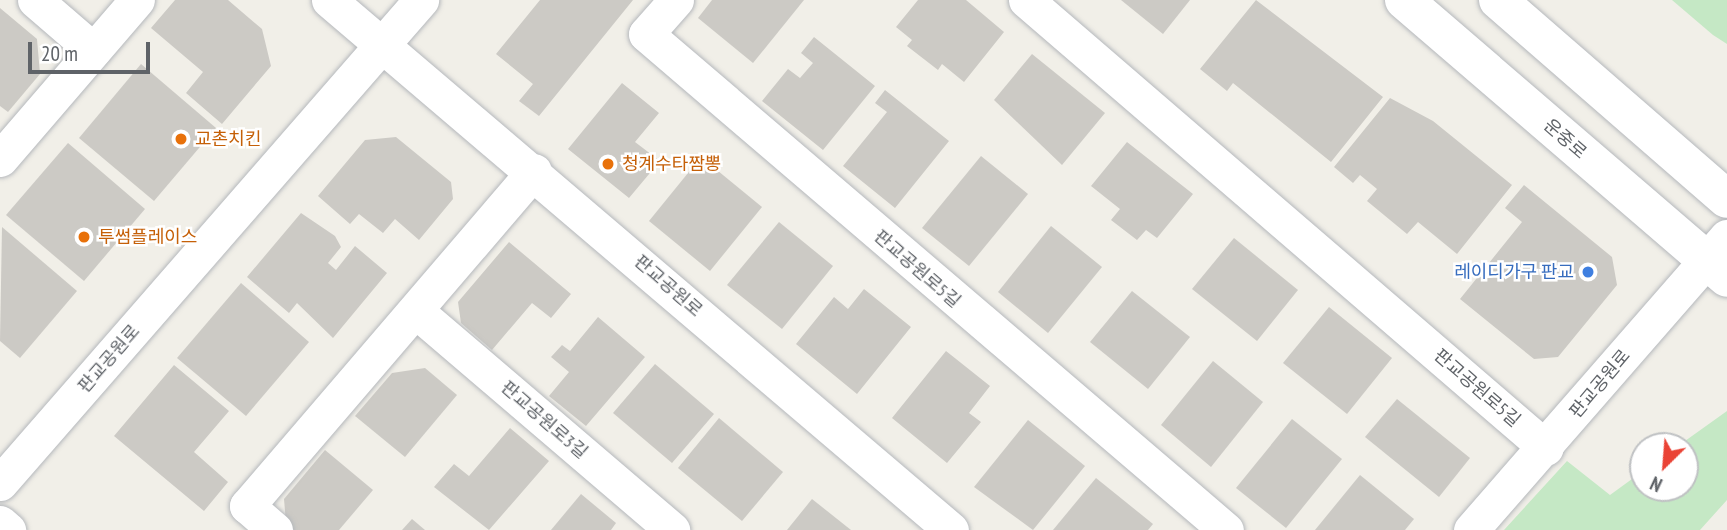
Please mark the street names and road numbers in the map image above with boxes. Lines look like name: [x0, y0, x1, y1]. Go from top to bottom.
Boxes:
street label: 운중로: [1539, 115, 1591, 163]
street label: 판교공원로5길: [869, 226, 965, 312]
street label: 판교공원로: [630, 251, 706, 321]
street label: 판교공원로: [74, 321, 144, 397]
street label: 판교공원로5길: [1429, 345, 1525, 431]
street label: 판교공원로: [1565, 345, 1635, 423]
street label: 판교공원로3길: [496, 377, 592, 463]

